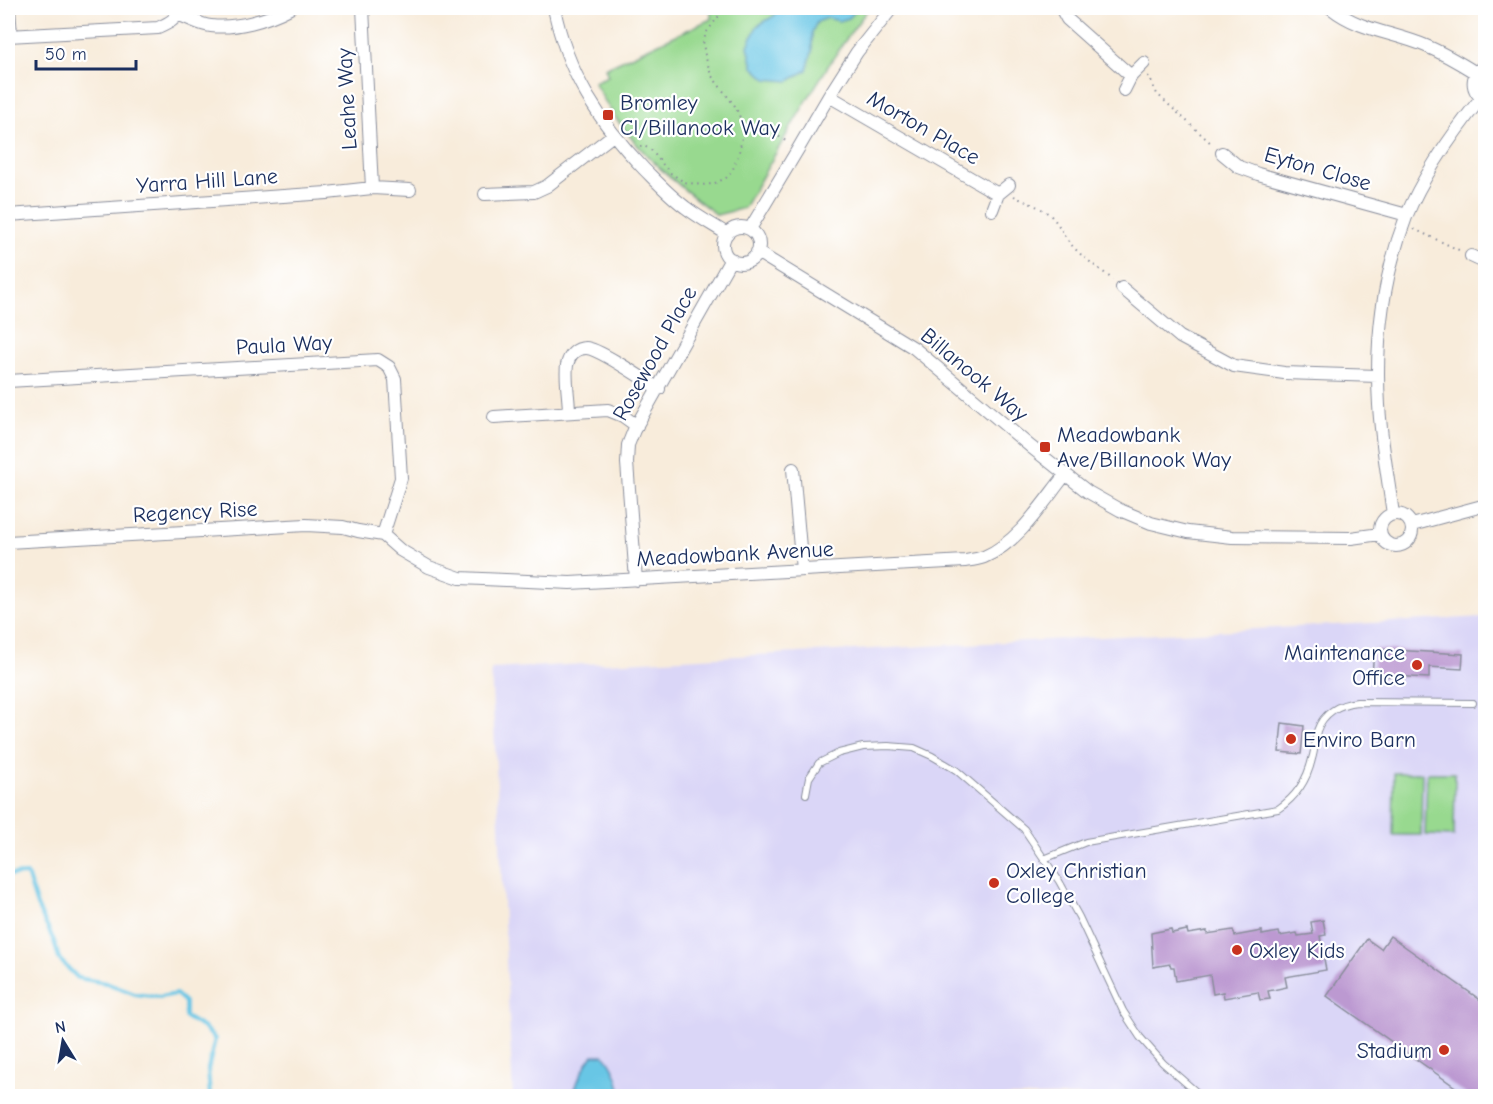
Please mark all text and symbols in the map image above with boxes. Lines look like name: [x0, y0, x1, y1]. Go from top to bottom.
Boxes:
scale bar: [36, 33, 136, 71]
text: 50 m: [45, 44, 87, 65]
street label: Leahe Way: [331, 47, 363, 151]
street label: Morton Place: [863, 85, 984, 171]
place label: Bromley Cl/Billanook Way: [620, 90, 780, 141]
marker: Bromley Cl/Billanook Way: [601, 108, 615, 122]
street label: Eyton Close: [1261, 141, 1374, 197]
street label: Yarra Hill Lane: [135, 163, 279, 199]
street label: Rosewood Place: [607, 282, 703, 425]
street label: Billanook Way: [916, 322, 1033, 427]
street label: Paula Way: [235, 329, 333, 361]
place label: Meadowbank Ave/Billanook Way: [1057, 422, 1231, 473]
marker: Meadowbank Ave/Billanook Way: [1038, 440, 1052, 454]
street label: Regency Rise: [132, 496, 258, 528]
street label: Meadowbank Avenue: [636, 536, 834, 572]
place label: Maintenance Office: [1284, 640, 1405, 691]
marker: Maintenance Office: [1410, 658, 1424, 672]
place label: Enviro Barn: [1303, 727, 1416, 753]
marker: Enviro Barn: [1284, 732, 1298, 746]
place label: Oxley Christian College: [1006, 858, 1147, 909]
marker: Oxley Christian College: [987, 876, 1001, 890]
place label: Oxley Kids: [1249, 938, 1345, 964]
marker: Oxley Kids: [1230, 943, 1244, 957]
north arrow: [33, 1011, 93, 1071]
text: N: [53, 1017, 67, 1037]
place label: Stadium: [1357, 1038, 1432, 1064]
marker: Stadium: [1437, 1043, 1451, 1057]

